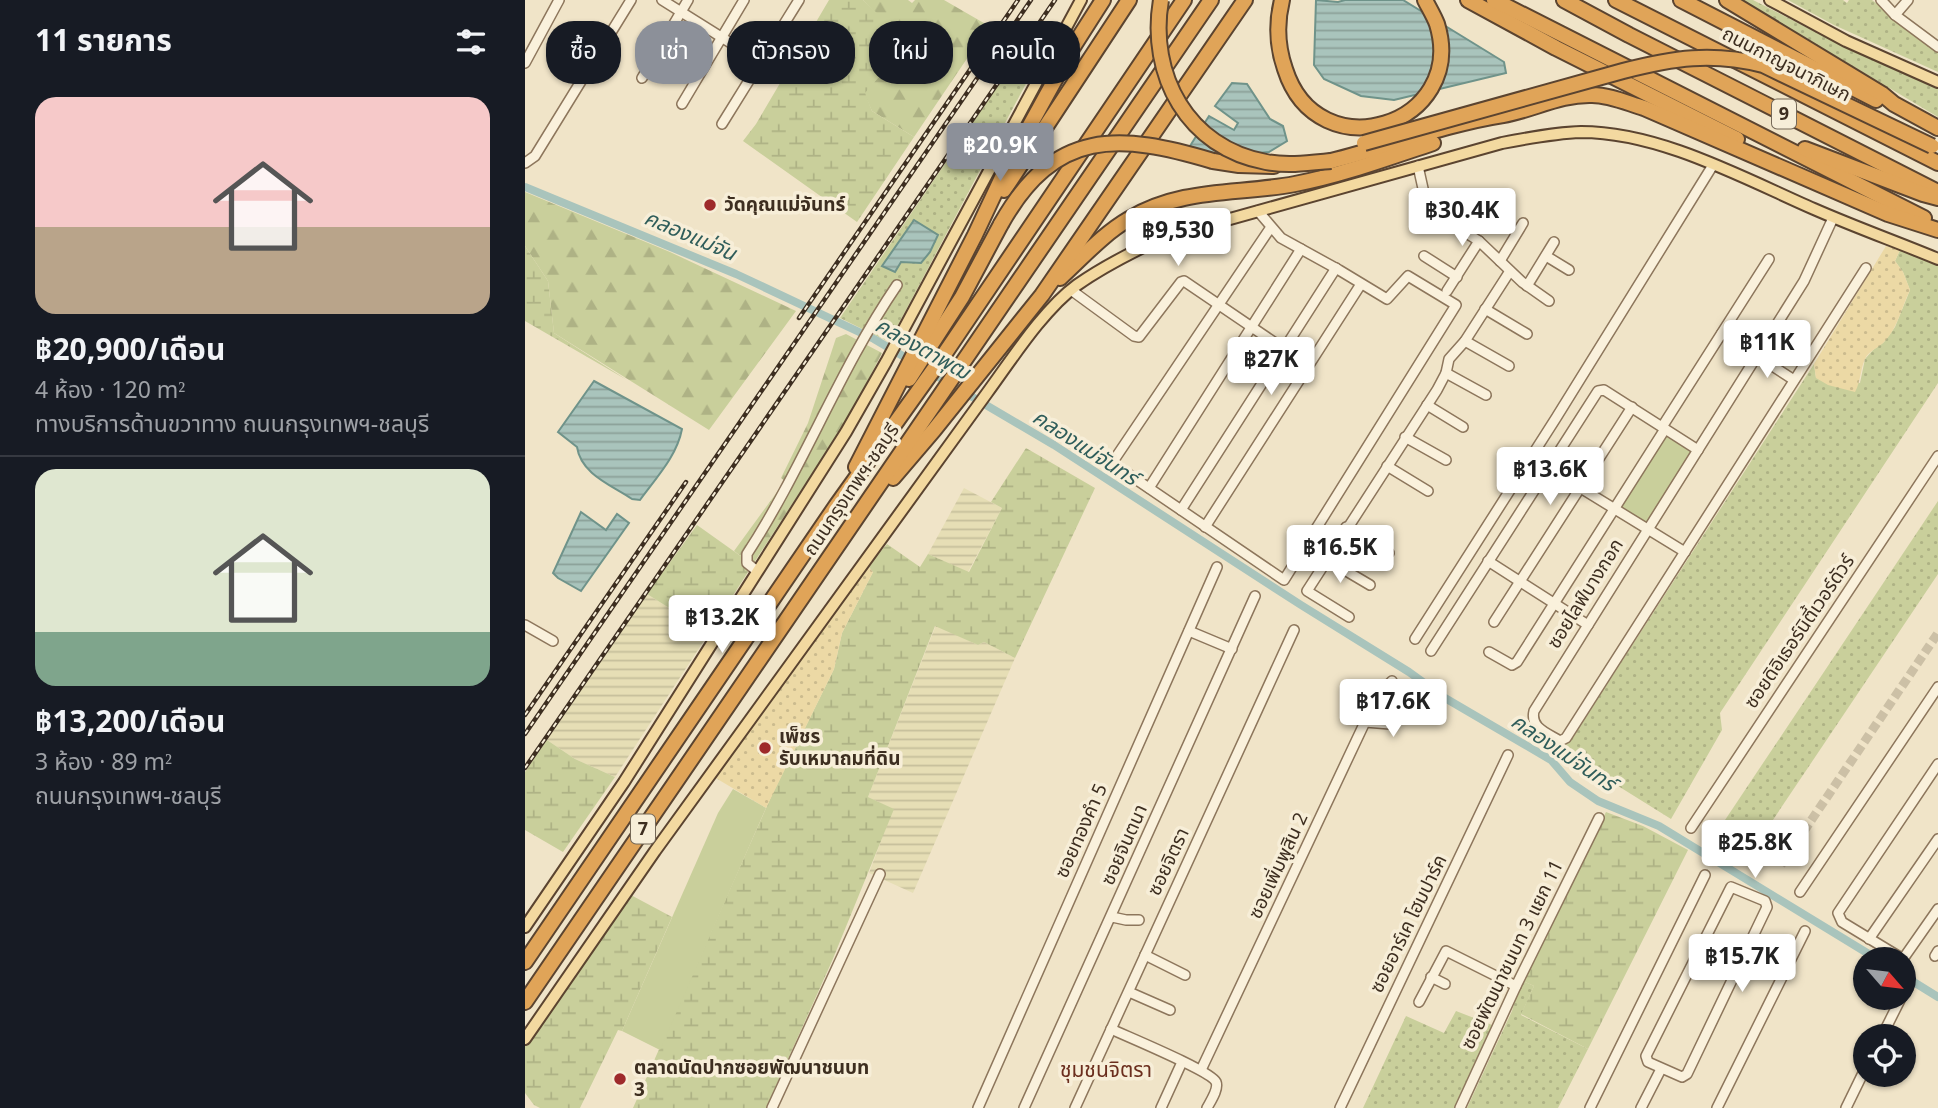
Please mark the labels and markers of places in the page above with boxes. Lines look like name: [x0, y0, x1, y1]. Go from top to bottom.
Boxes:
pin: ฿20.9K: [943, 124, 1057, 183]
pin: ฿30.4K: [1405, 188, 1519, 248]
place label: วัดคุณแม่จันทร์: [724, 191, 846, 220]
marker: วัดคุณแม่จันทร์: [702, 197, 718, 213]
pin: ฿9,530: [1121, 208, 1235, 268]
pin: ฿11K: [1726, 320, 1808, 380]
pin: ฿27K: [1230, 338, 1312, 397]
pin: ฿13.6K: [1493, 448, 1607, 507]
pin: ฿16.5K: [1283, 526, 1397, 585]
pin: ฿13.2K: [665, 596, 779, 655]
pin: ฿17.6K: [1336, 680, 1450, 739]
place label: เพ็ชร รับเหมาถมที่ดิน: [779, 723, 900, 774]
marker: เพ็ชร รับเหมาถมที่ดิน: [757, 740, 773, 756]
pin: ฿25.8K: [1698, 820, 1812, 880]
pin: ฿15.7K: [1685, 934, 1799, 994]
place label: ตลาดนัดปากซอยพัฒนาชนบท 3: [634, 1054, 869, 1105]
marker: ตลาดนัดปากซอยพัฒนาชนบท 3: [612, 1071, 628, 1087]

